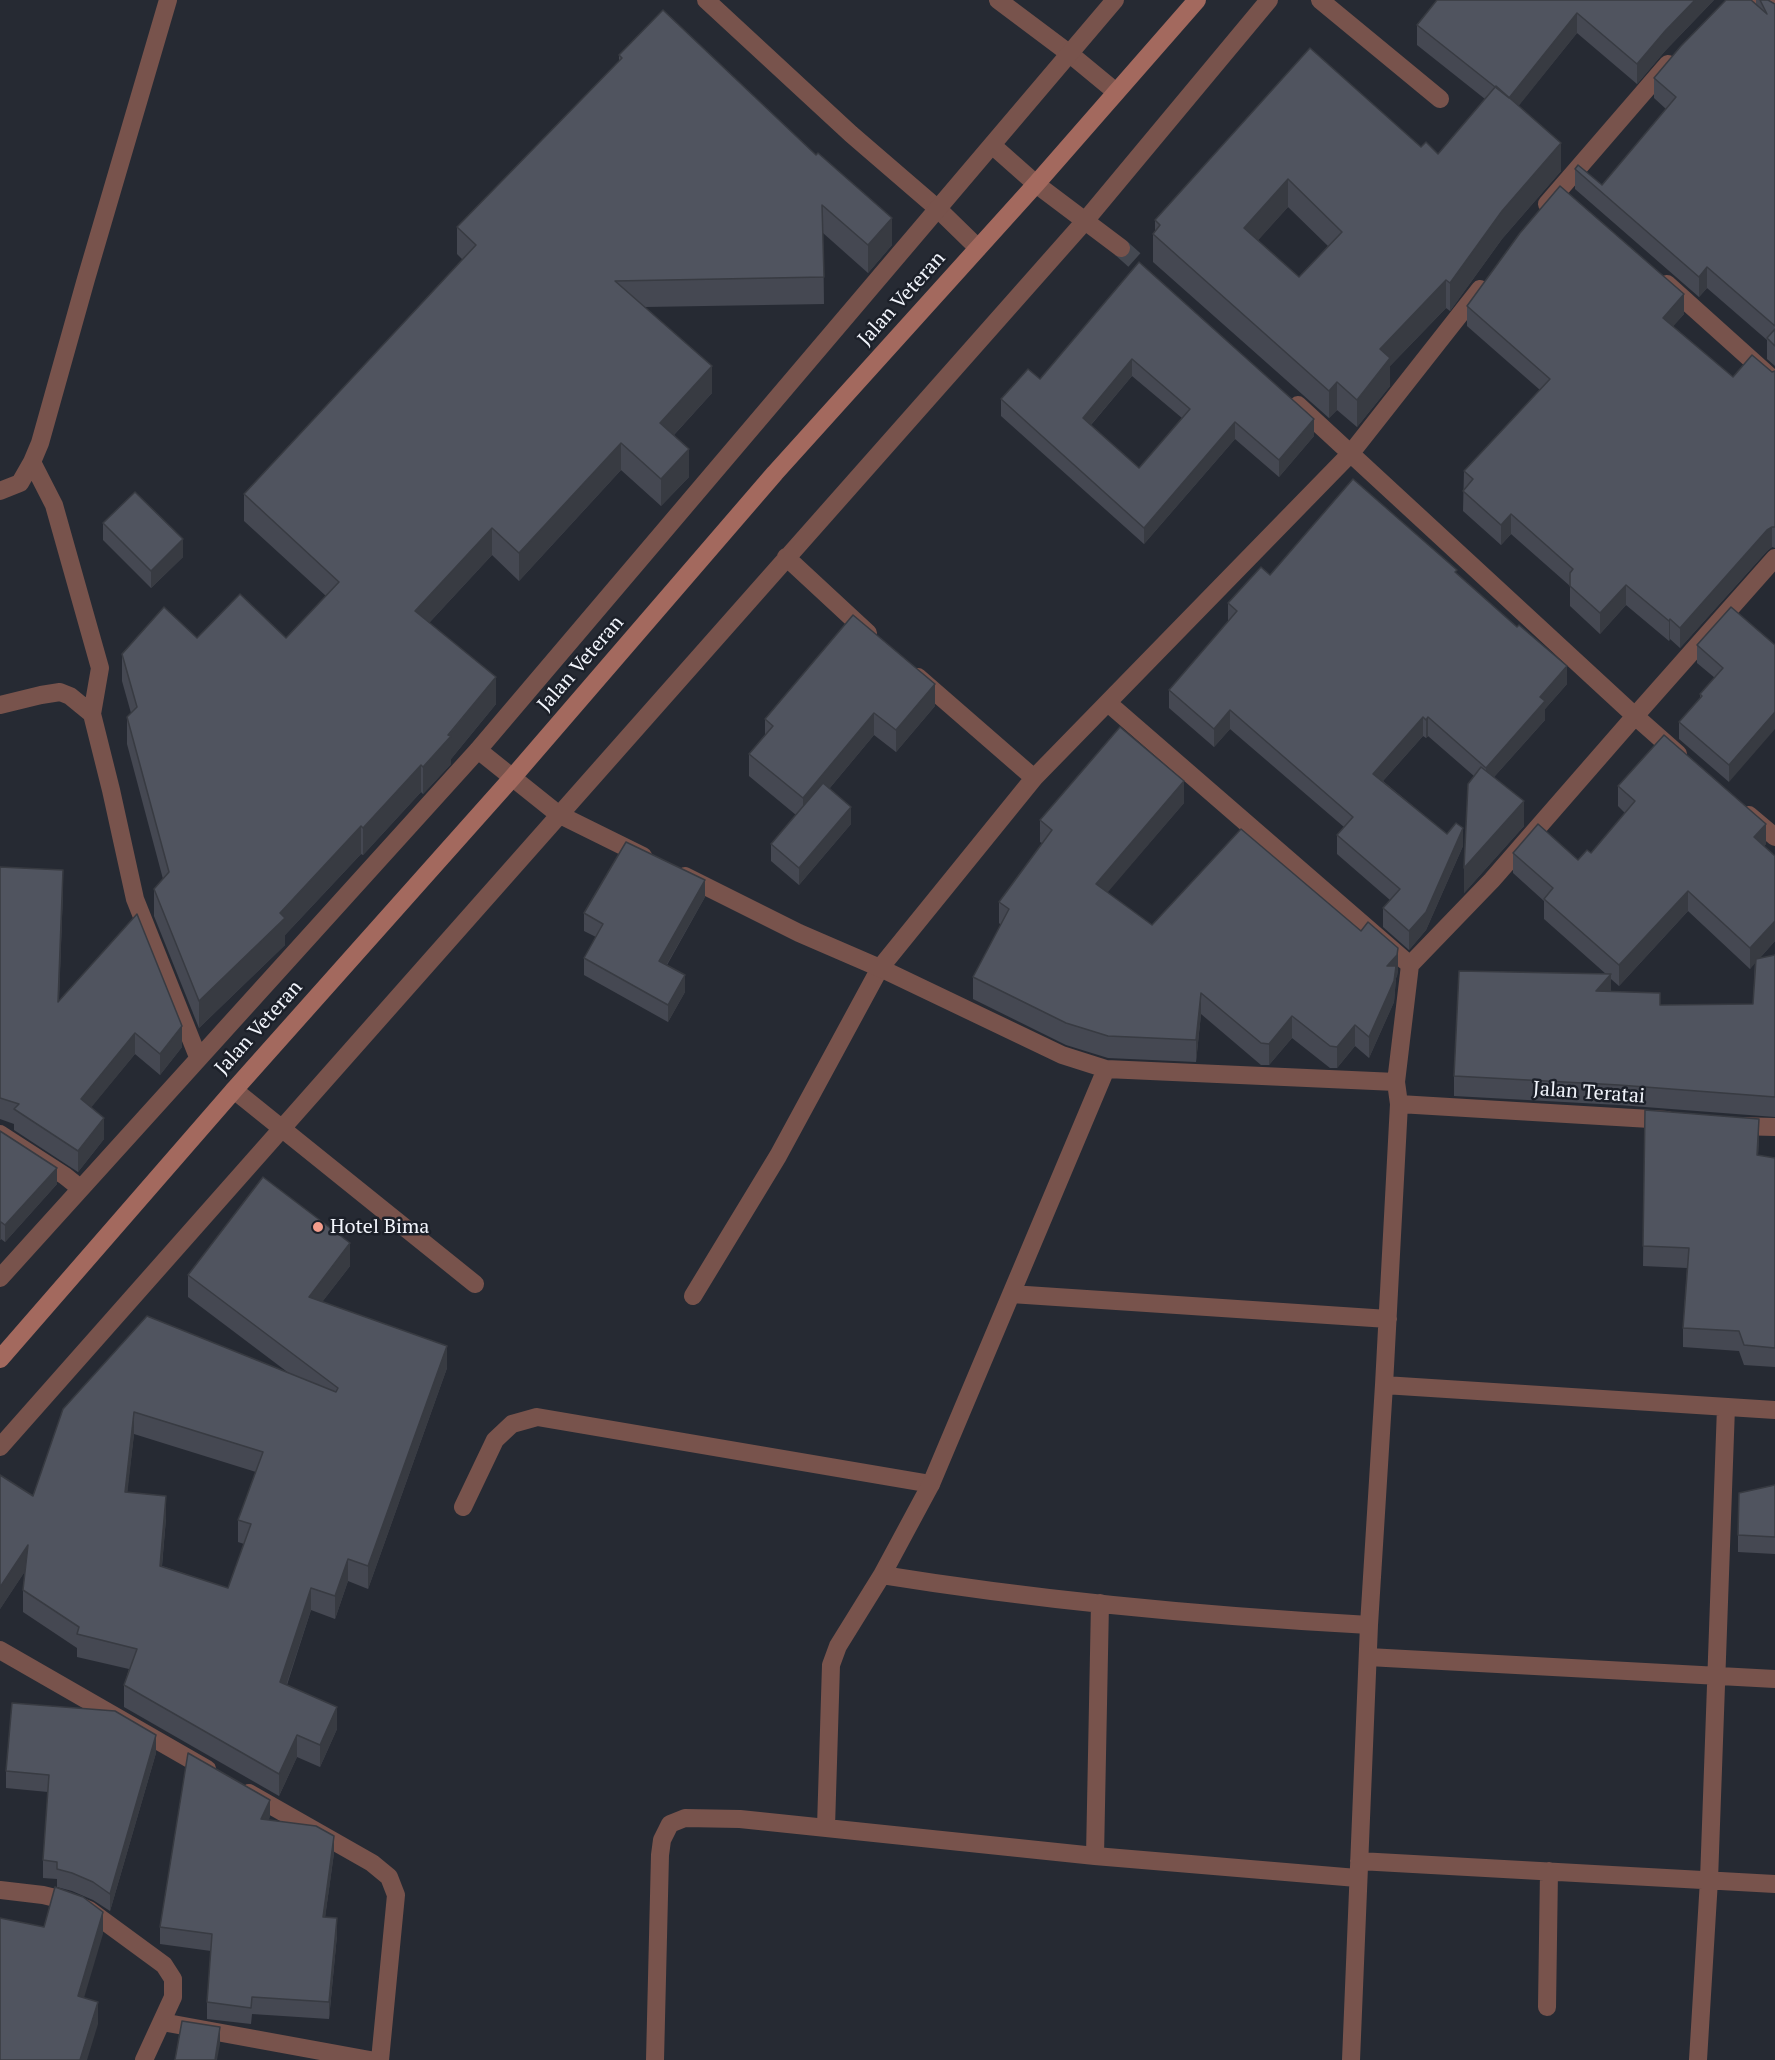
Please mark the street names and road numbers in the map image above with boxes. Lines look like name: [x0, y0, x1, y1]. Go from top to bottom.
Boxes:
street label: Jalan Veteran: [853, 247, 951, 351]
street label: Jalan Veteran: [533, 611, 629, 717]
street label: Jalan Veteran: [210, 976, 308, 1080]
street label: Jalan Teratai: [1532, 1077, 1646, 1109]

